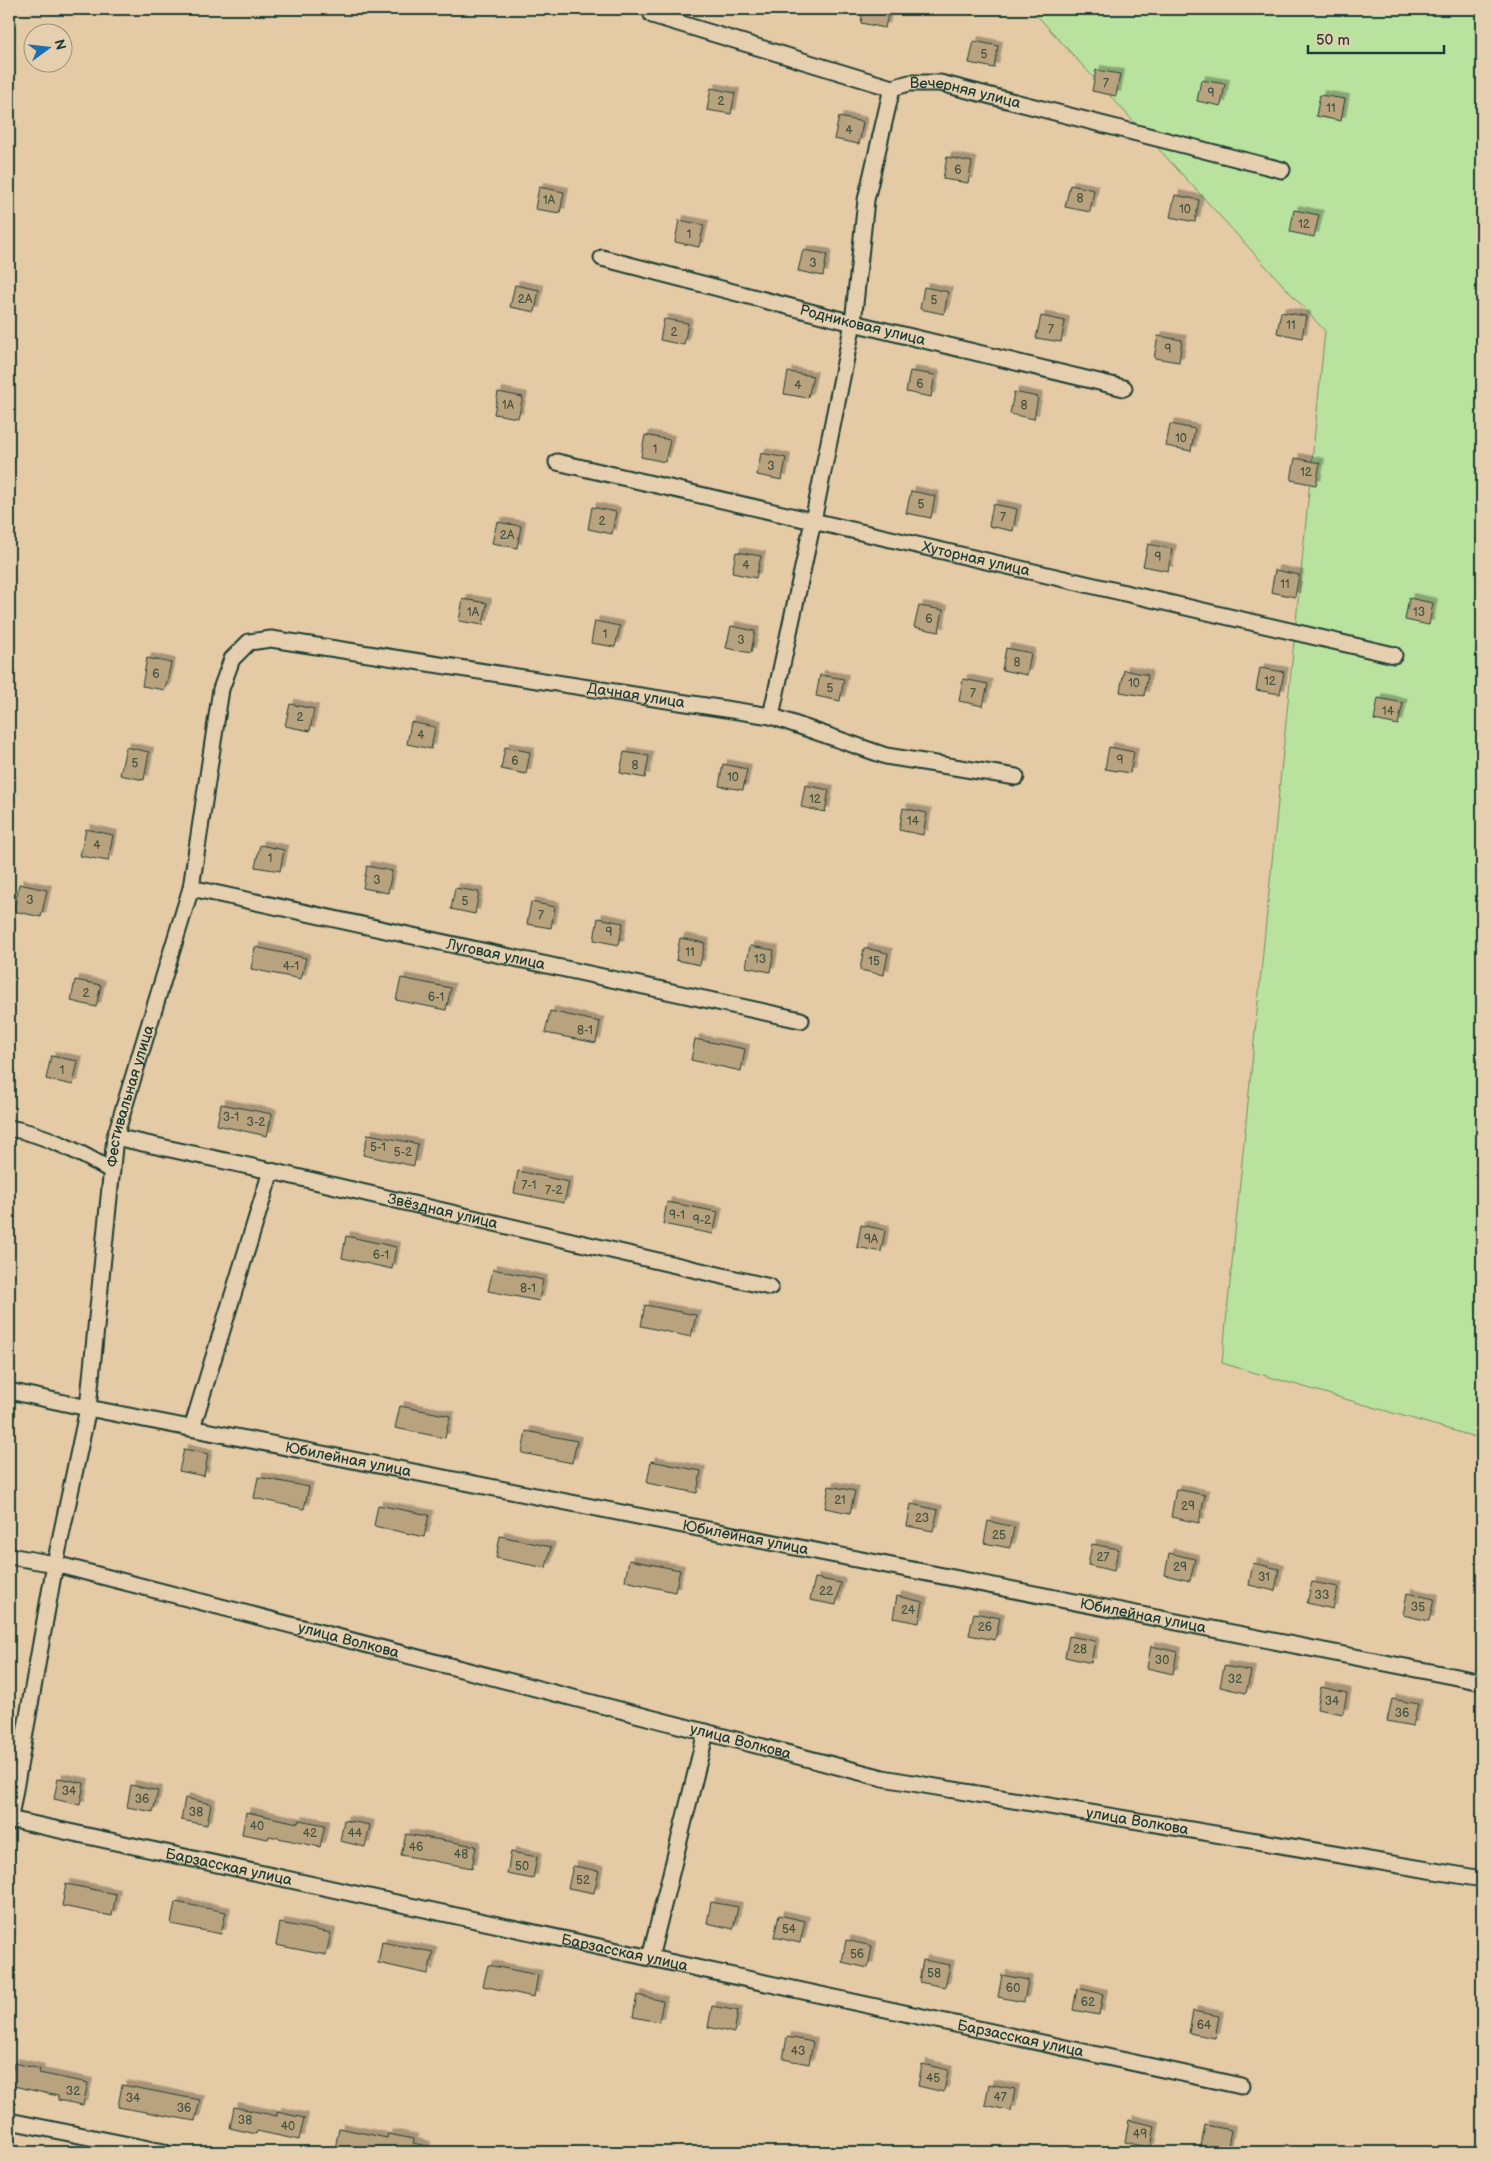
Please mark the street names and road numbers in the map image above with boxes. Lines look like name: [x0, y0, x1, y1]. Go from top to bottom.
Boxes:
street label: Вечерняя улица: [910, 74, 1023, 113]
street label: Родниковая улица: [798, 300, 928, 350]
street label: Хуторная улица: [920, 537, 1032, 580]
street label: Дачная улица: [586, 678, 686, 712]
street label: Луговая улица: [444, 934, 547, 974]
street label: Фестивальная улица: [103, 1023, 158, 1168]
street label: Звёздная улица: [386, 1189, 500, 1233]
street label: Юбилейная улица: [284, 1437, 413, 1481]
street label: Юбилейная улица: [681, 1516, 810, 1559]
street label: Юбилейная улица: [1078, 1594, 1208, 1637]
street label: улица Волкова: [296, 1618, 401, 1662]
street label: улица Волкова: [688, 1719, 793, 1763]
street label: улица Волкова: [1085, 1803, 1190, 1839]
street label: Барзасская улица: [164, 1844, 294, 1890]
street label: Барзасская улица: [560, 1929, 690, 1975]
street label: Барзасская улица: [955, 2015, 1086, 2061]

